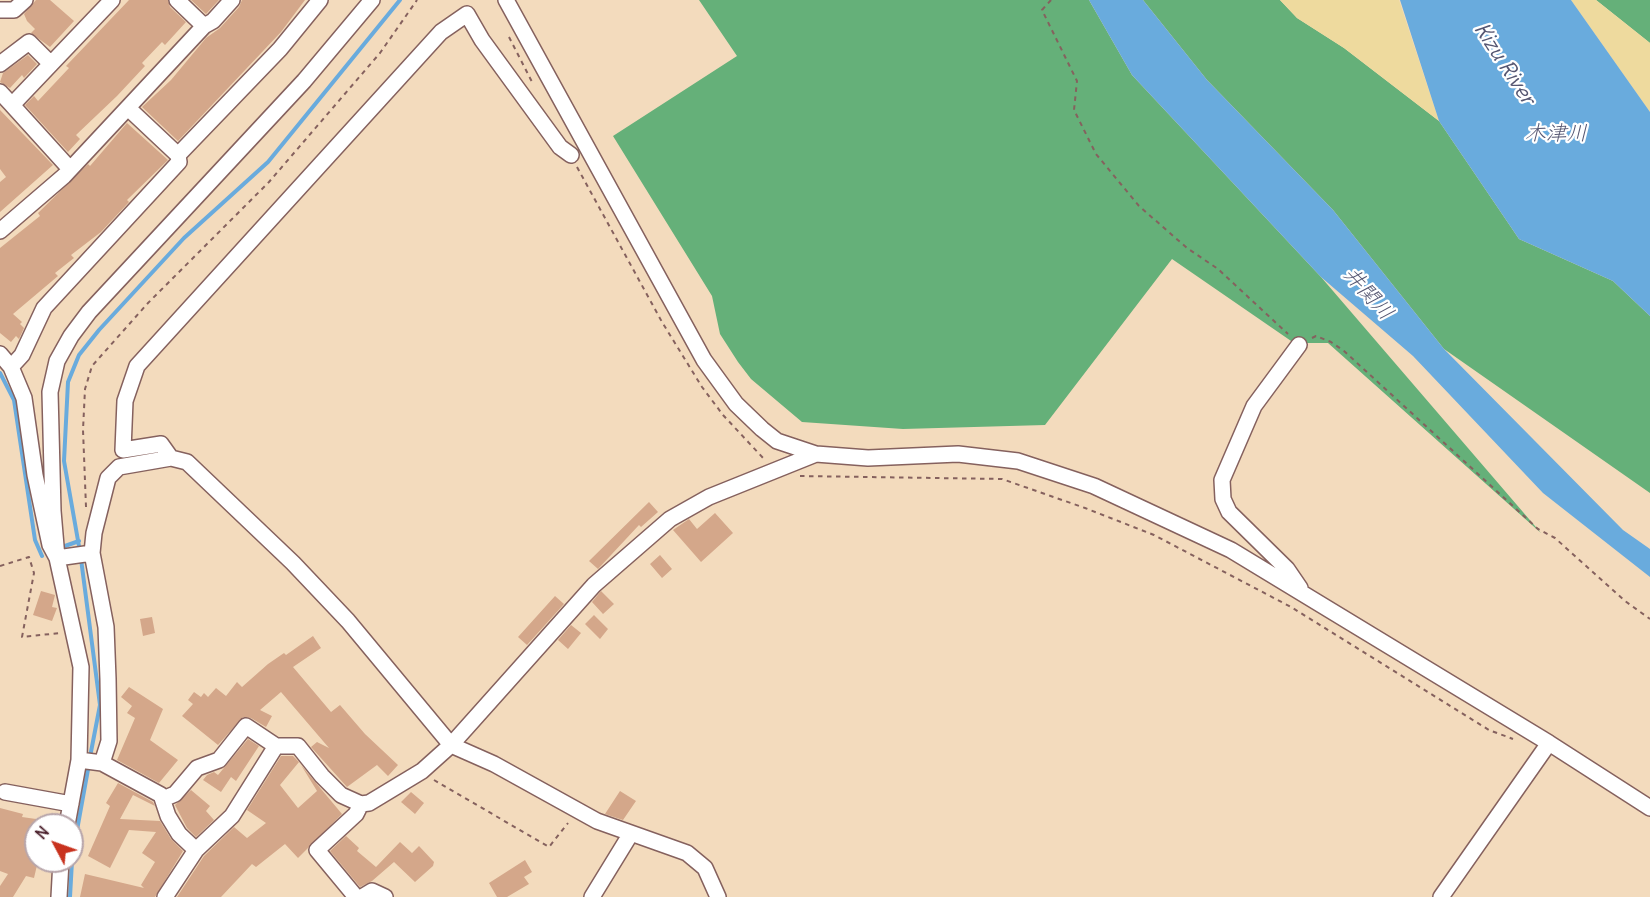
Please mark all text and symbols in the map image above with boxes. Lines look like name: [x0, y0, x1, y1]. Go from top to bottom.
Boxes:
water label: Kizu River: [1468, 18, 1540, 110]
water label: 木津川: [1525, 121, 1587, 147]
water label: 井関川: [1338, 262, 1398, 326]
north arrow: [24, 813, 84, 873]
text: N: [31, 822, 53, 843]

